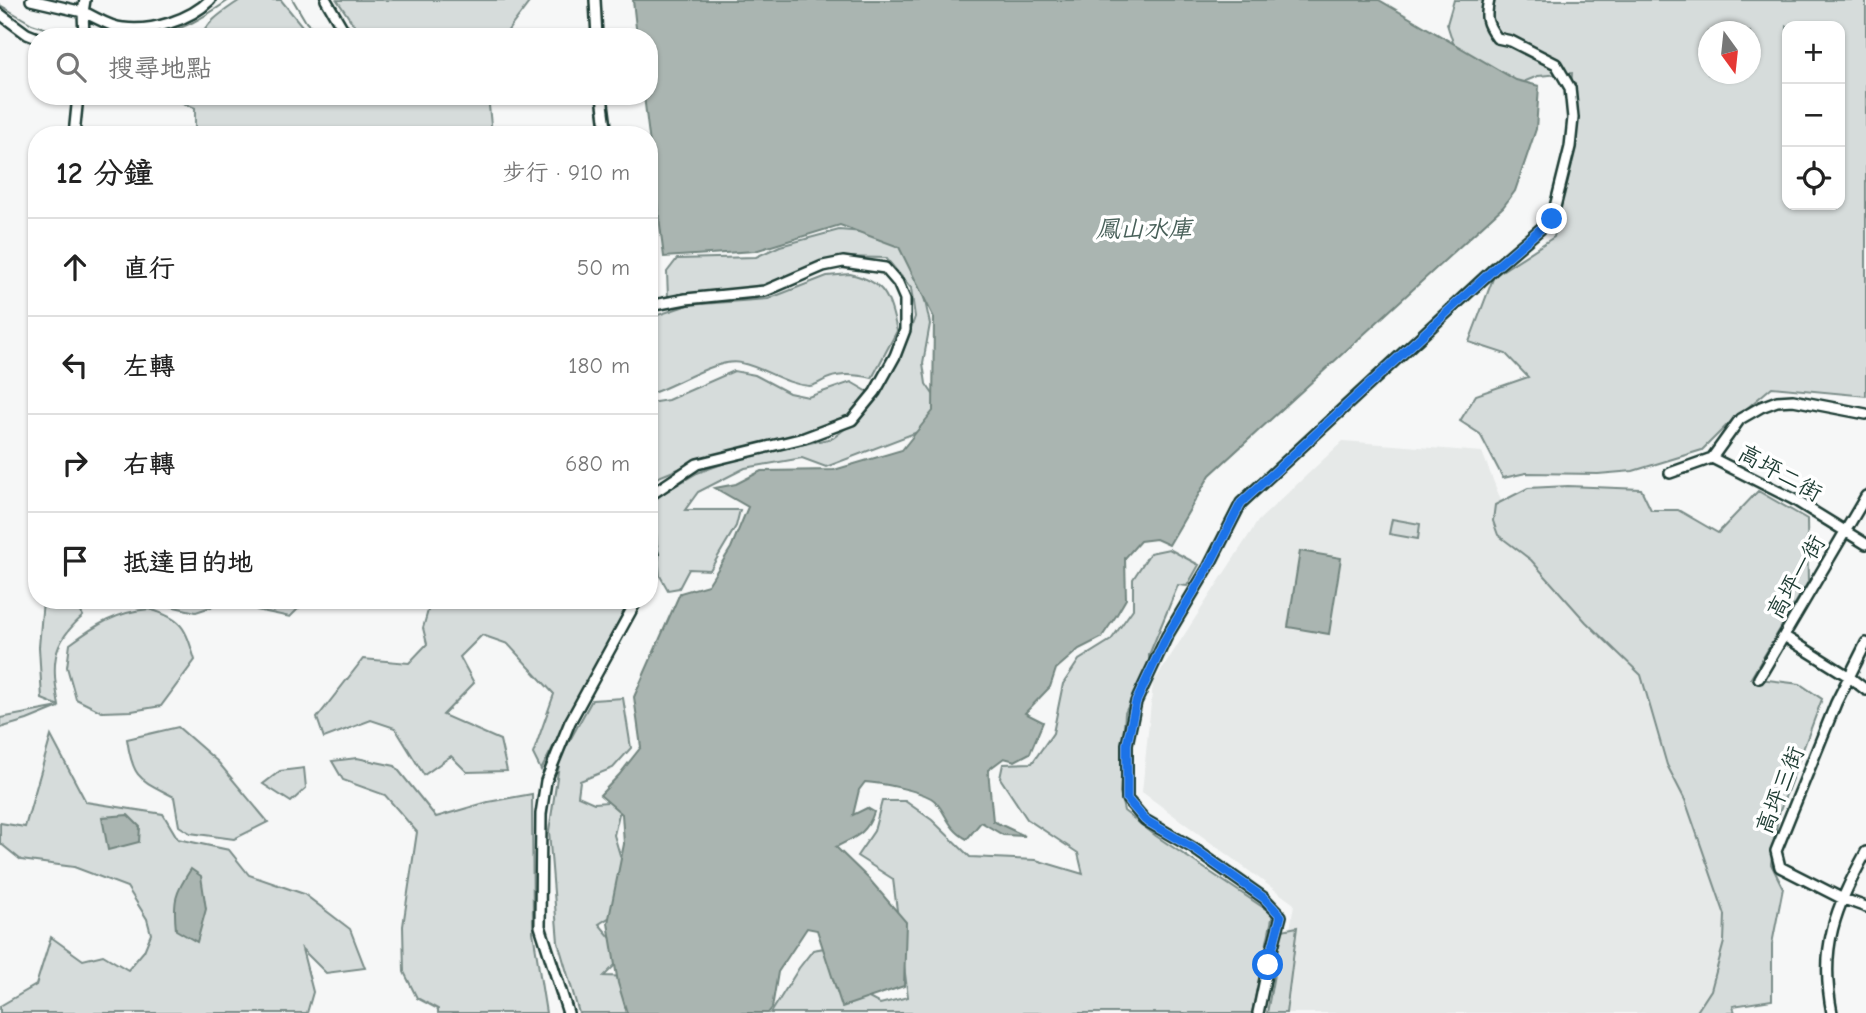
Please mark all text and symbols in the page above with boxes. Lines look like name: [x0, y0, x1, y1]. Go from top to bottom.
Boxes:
north arrow: [1698, 21, 1761, 84]
map controls: [1782, 21, 1845, 210]
button: +: [1782, 21, 1845, 84]
search box: [28, 28, 658, 105]
icon: search: [52, 48, 90, 86]
text: 搜尋地點: [108, 54, 212, 84]
button: −: [1782, 84, 1845, 147]
button: locate: [1782, 147, 1845, 210]
text: 12 分鐘: [56, 156, 153, 191]
text: 步行 · 910 m: [503, 159, 630, 186]
route end: [1536, 203, 1567, 234]
water label: 鳳山水庫: [1095, 215, 1194, 243]
icon: ahead: [56, 248, 94, 286]
text: 直行: [123, 254, 175, 284]
text: 50 m: [577, 254, 630, 281]
icon: left: [56, 346, 94, 384]
text: 左轉: [123, 352, 175, 382]
text: 180 m: [568, 352, 630, 379]
street label: 高坪二街: [1733, 439, 1827, 507]
icon: right: [56, 444, 94, 482]
text: 右轉: [123, 450, 175, 480]
text: 680 m: [565, 450, 630, 477]
street label: 高坪一街: [1761, 530, 1831, 624]
icon: arrive: [56, 542, 94, 580]
text: 抵達目的地: [123, 548, 253, 578]
street label: 高坪三街: [1750, 742, 1810, 838]
route start: [1252, 949, 1283, 980]

